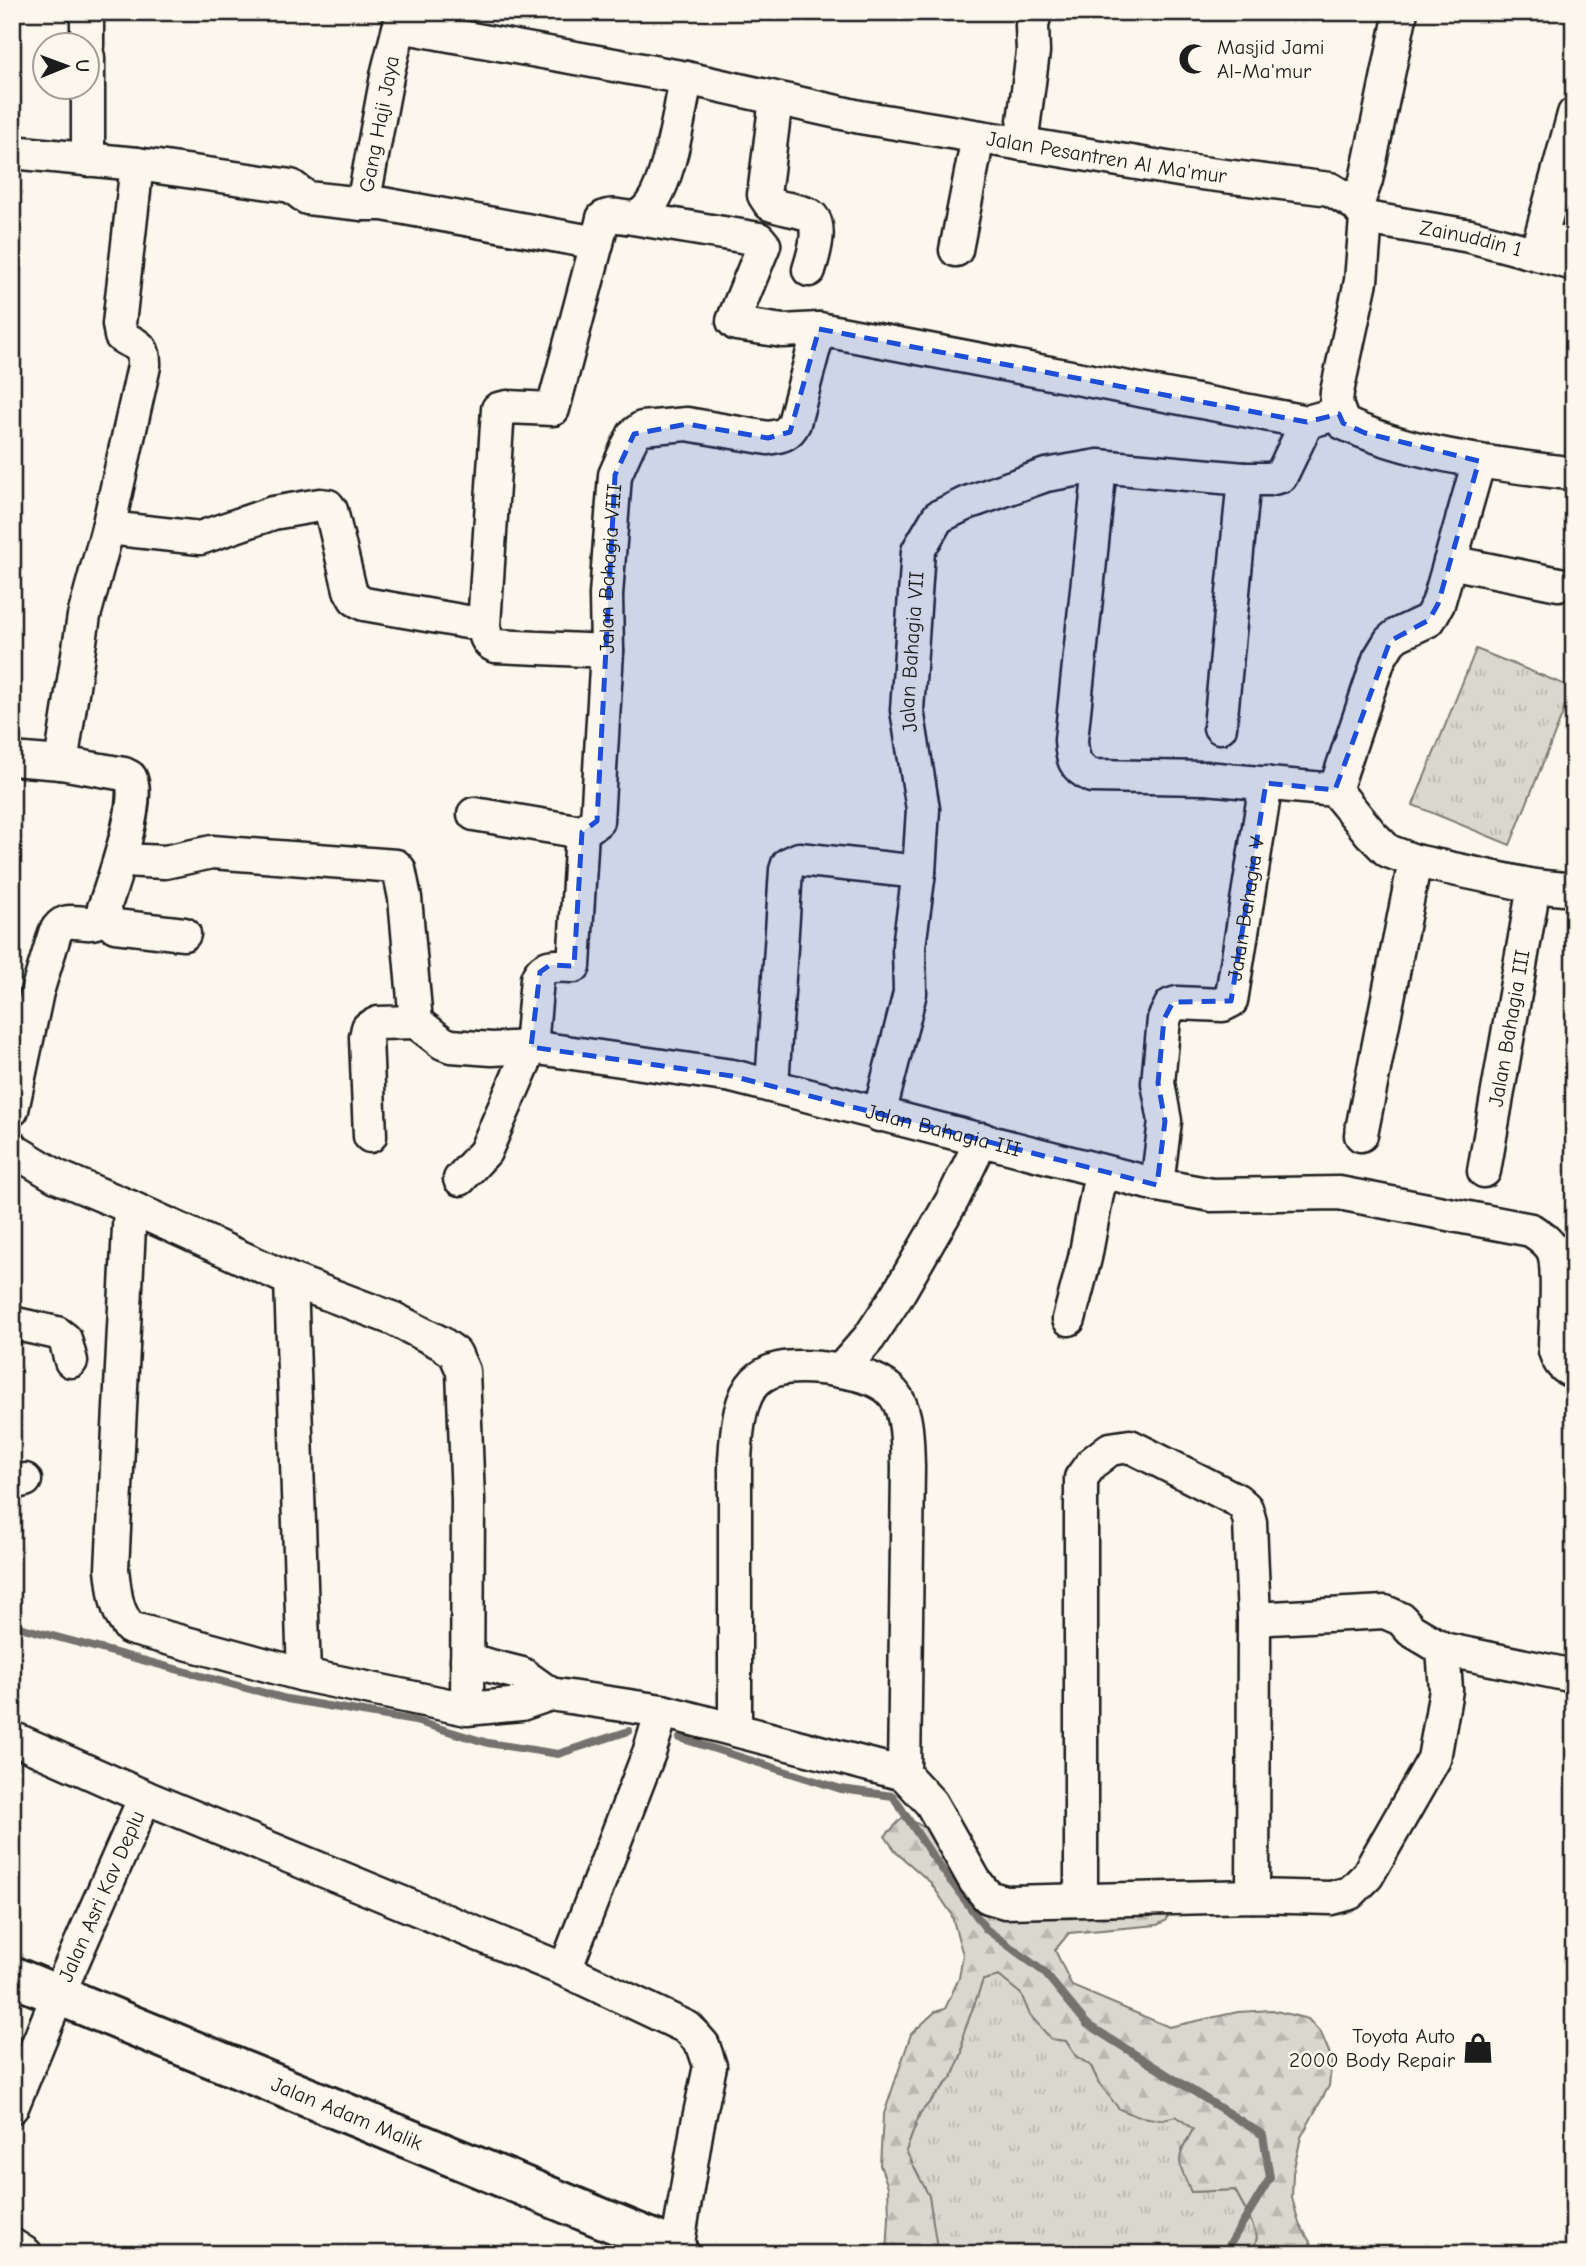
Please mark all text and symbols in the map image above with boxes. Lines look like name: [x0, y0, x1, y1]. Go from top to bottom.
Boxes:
north arrow: [32, 32, 102, 102]
place label: Masjid Jami Al-Ma'mur: [1217, 35, 1325, 83]
mosque icon: Masjid Jami Al-Ma'mur: [1177, 42, 1211, 76]
street label: Gang Haji Jaya: [354, 54, 404, 194]
text: U: [71, 59, 93, 72]
street label: Jalan Pesantren Al Ma'mur: [985, 126, 1229, 188]
street label: Zainuddin 1: [1418, 216, 1525, 262]
street label: Jalan Bahagia VIII: [594, 483, 626, 654]
street label: Jalan Bahagia VII: [895, 570, 929, 735]
street label: Jalan Bahagia V: [1222, 834, 1269, 982]
street label: Jalan Bahagia III: [1483, 948, 1535, 1109]
street label: Jalan Bahagia III: [863, 1099, 1023, 1162]
street label: Jalan Asri Kav Deplu: [53, 1807, 149, 1985]
place label: Toyota Auto 2000 Body Repair: [1289, 2024, 1456, 2072]
shop icon: Toyota Auto 2000 Body Repair: [1461, 2031, 1495, 2065]
street label: Jalan Adam Malik: [268, 2072, 426, 2155]

